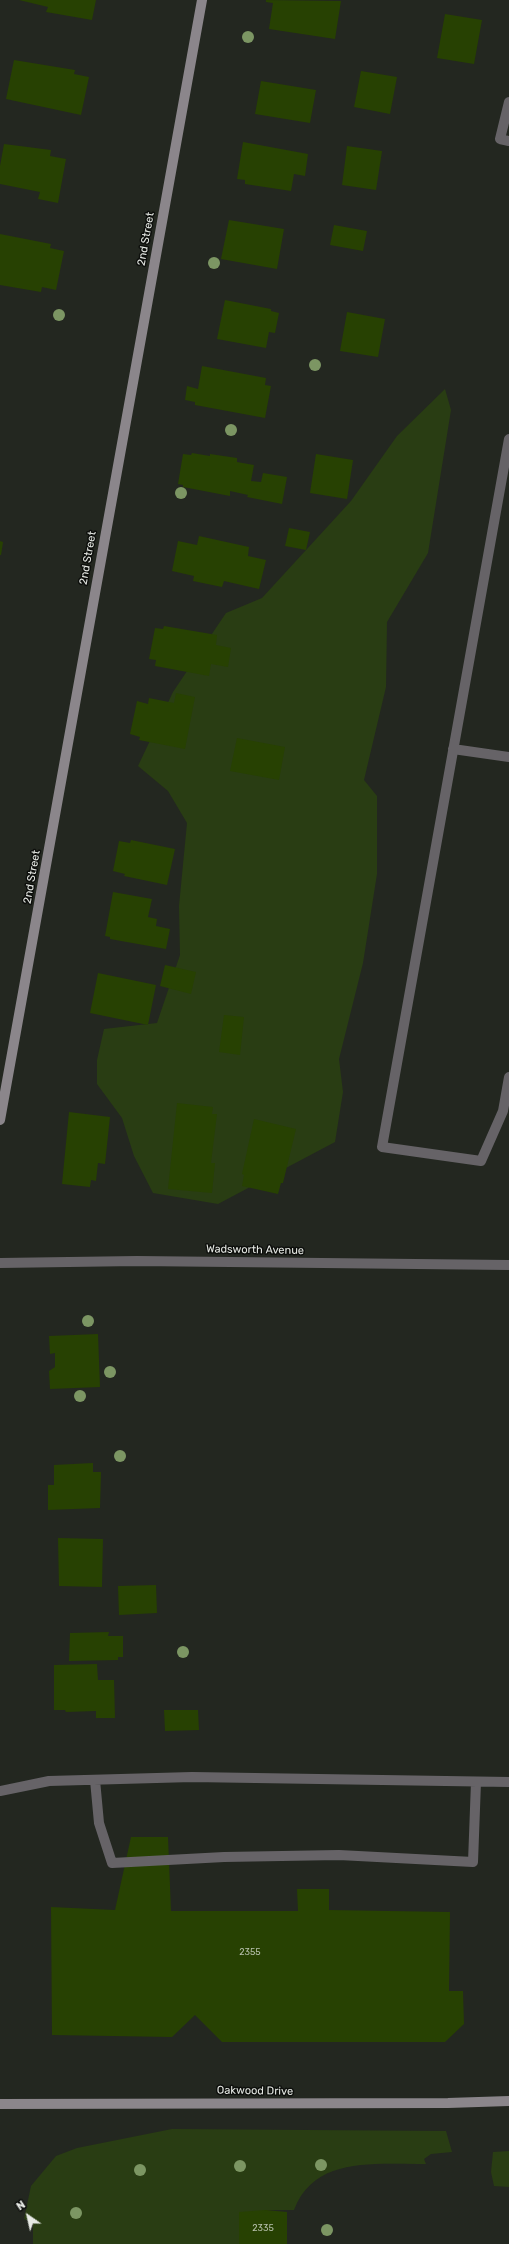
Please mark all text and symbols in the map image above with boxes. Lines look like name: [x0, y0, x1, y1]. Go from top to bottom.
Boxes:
street label: 2nd Street: [135, 211, 157, 267]
street label: 2nd Street: [77, 530, 99, 586]
street label: 2nd Street: [21, 849, 43, 905]
street label: Wadsworth Avenue: [206, 1243, 304, 1257]
house number: 2355: [239, 1947, 261, 1957]
street label: Oakwood Drive: [217, 2084, 293, 2098]
north arrow: [8, 2196, 48, 2236]
text: N: [14, 2198, 28, 2213]
house number: 2335: [252, 2223, 274, 2233]

